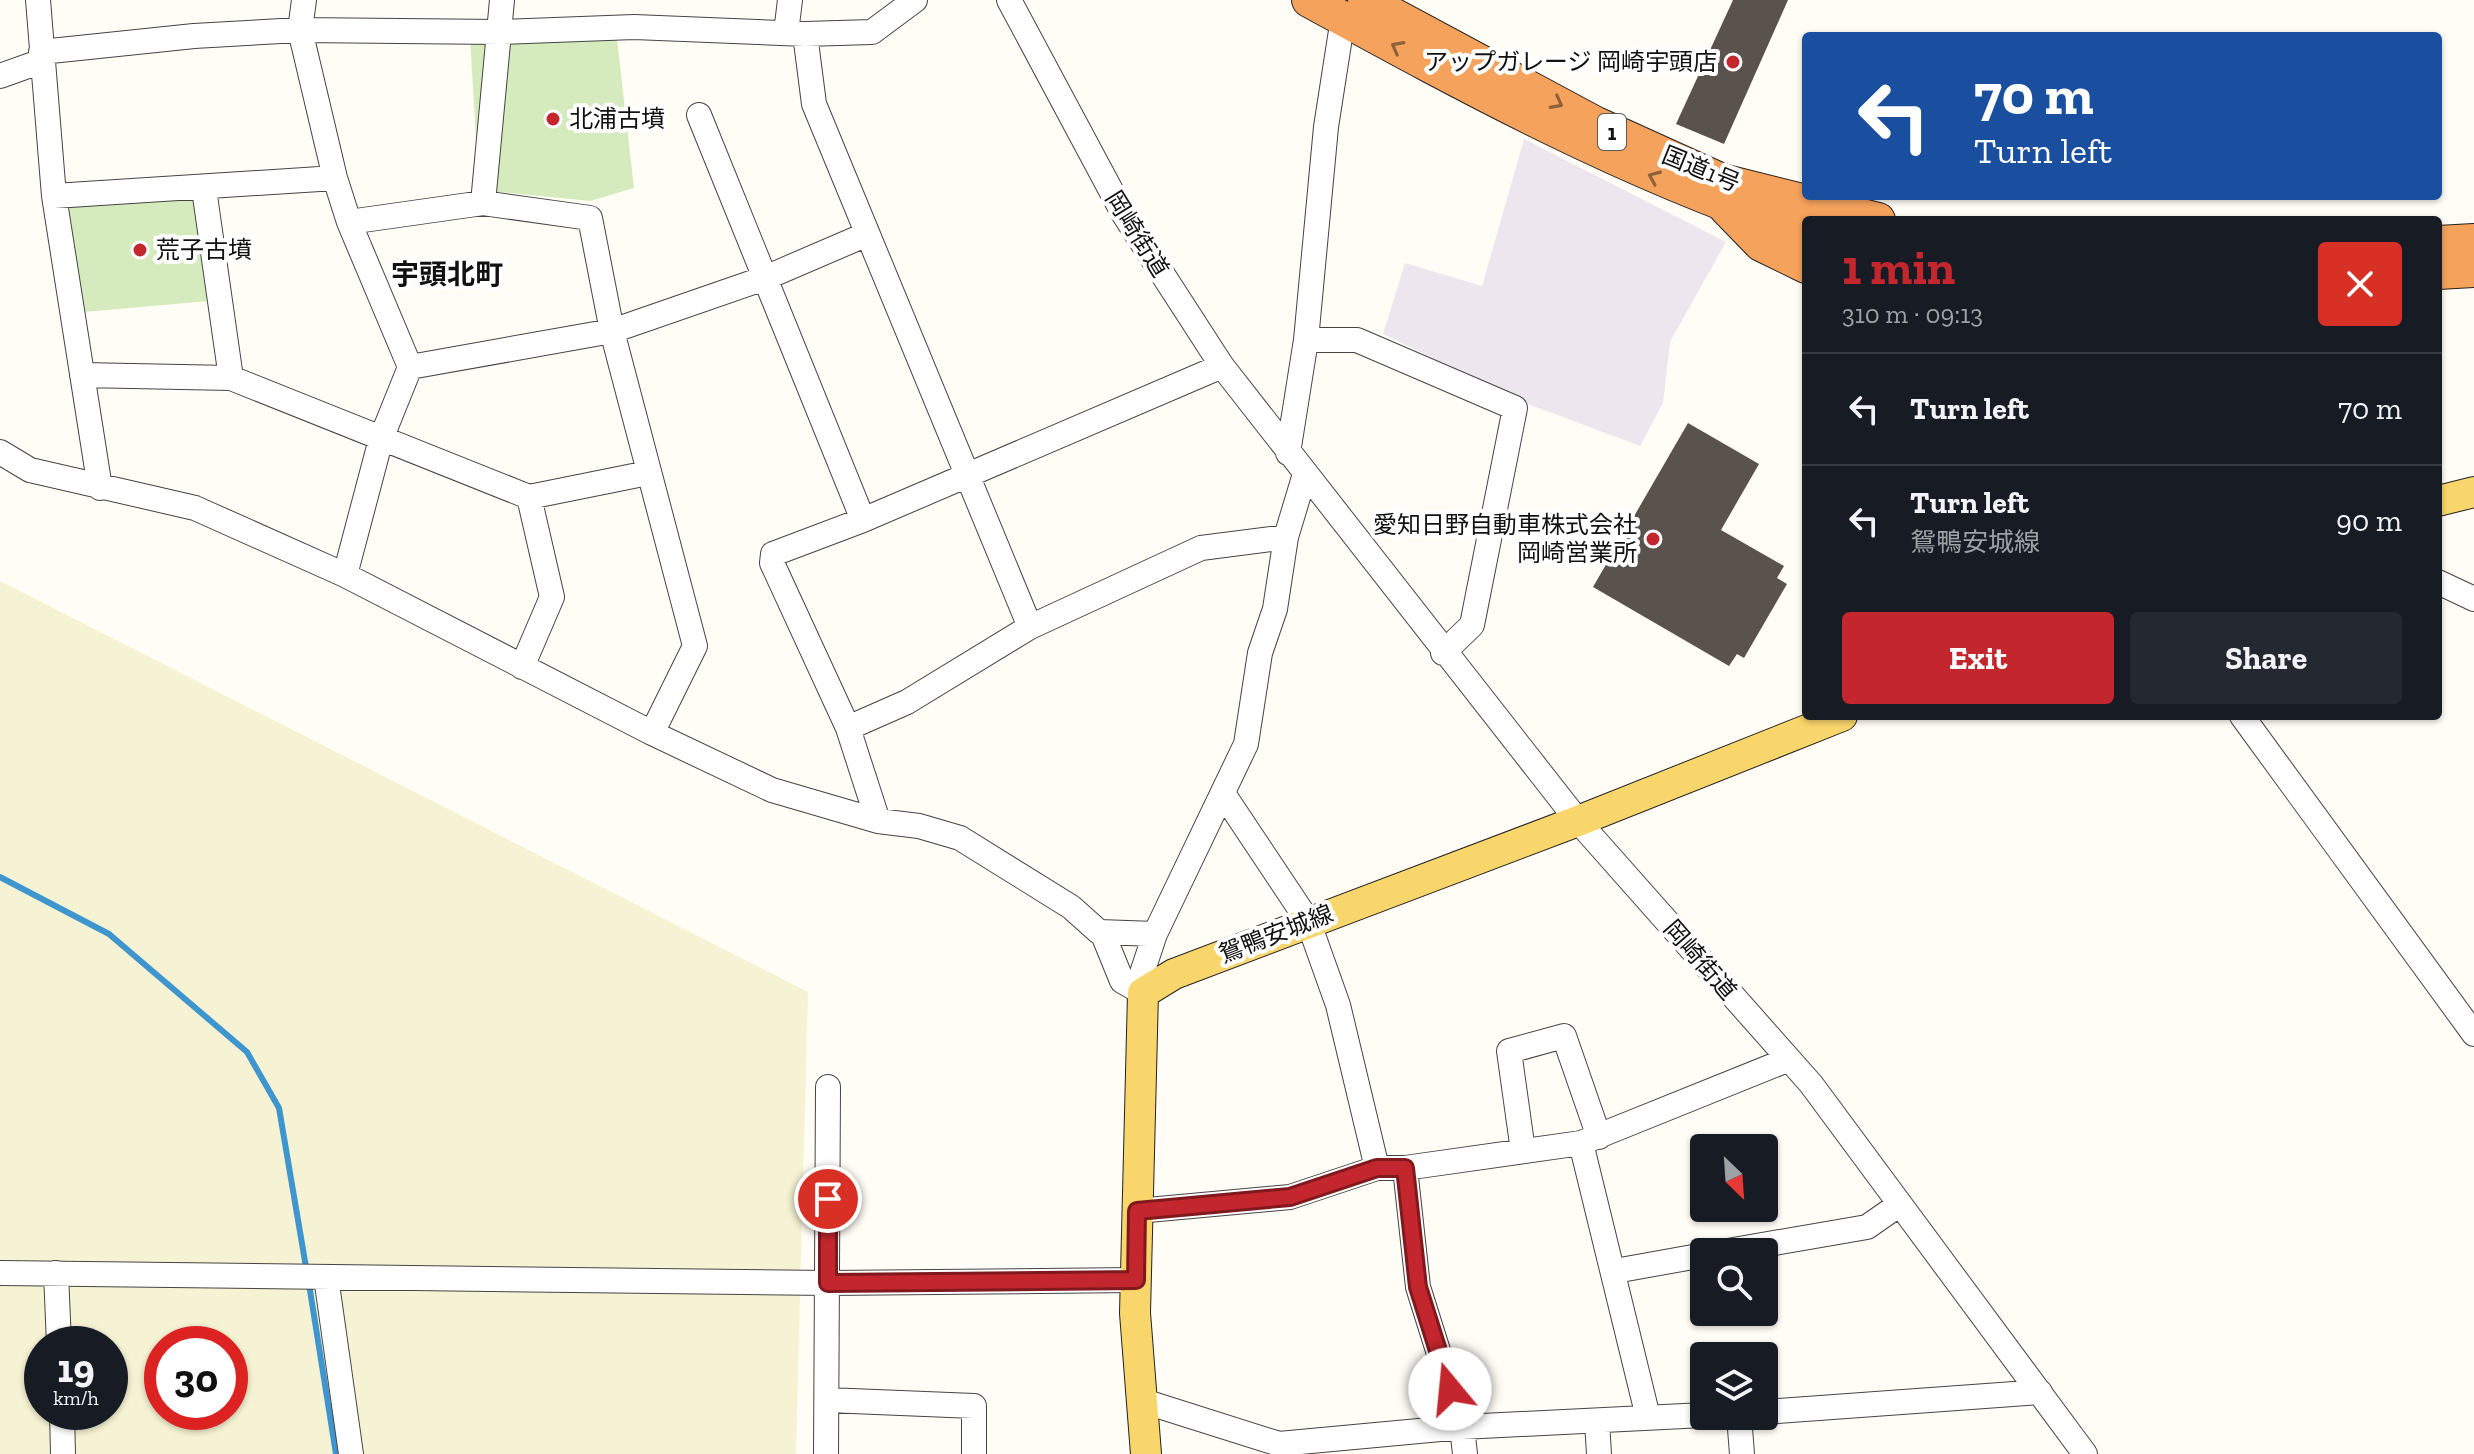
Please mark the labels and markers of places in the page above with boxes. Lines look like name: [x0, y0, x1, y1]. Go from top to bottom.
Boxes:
place label: アップガレージ 岡崎宇頭店: [1424, 47, 1717, 76]
marker: アップガレージ 岡崎宇頭店: [1724, 53, 1742, 71]
place label: 北浦古墳: [569, 104, 665, 133]
marker: 北浦古墳: [544, 110, 562, 128]
place label: 荒子古墳: [156, 235, 252, 264]
marker: 荒子古墳: [131, 241, 149, 259]
place label: 愛知日野自動車株式会社 岡崎営業所: [1373, 510, 1637, 567]
marker: 愛知日野自動車株式会社 岡崎営業所: [1644, 530, 1662, 548]
pin: [794, 1165, 862, 1233]

